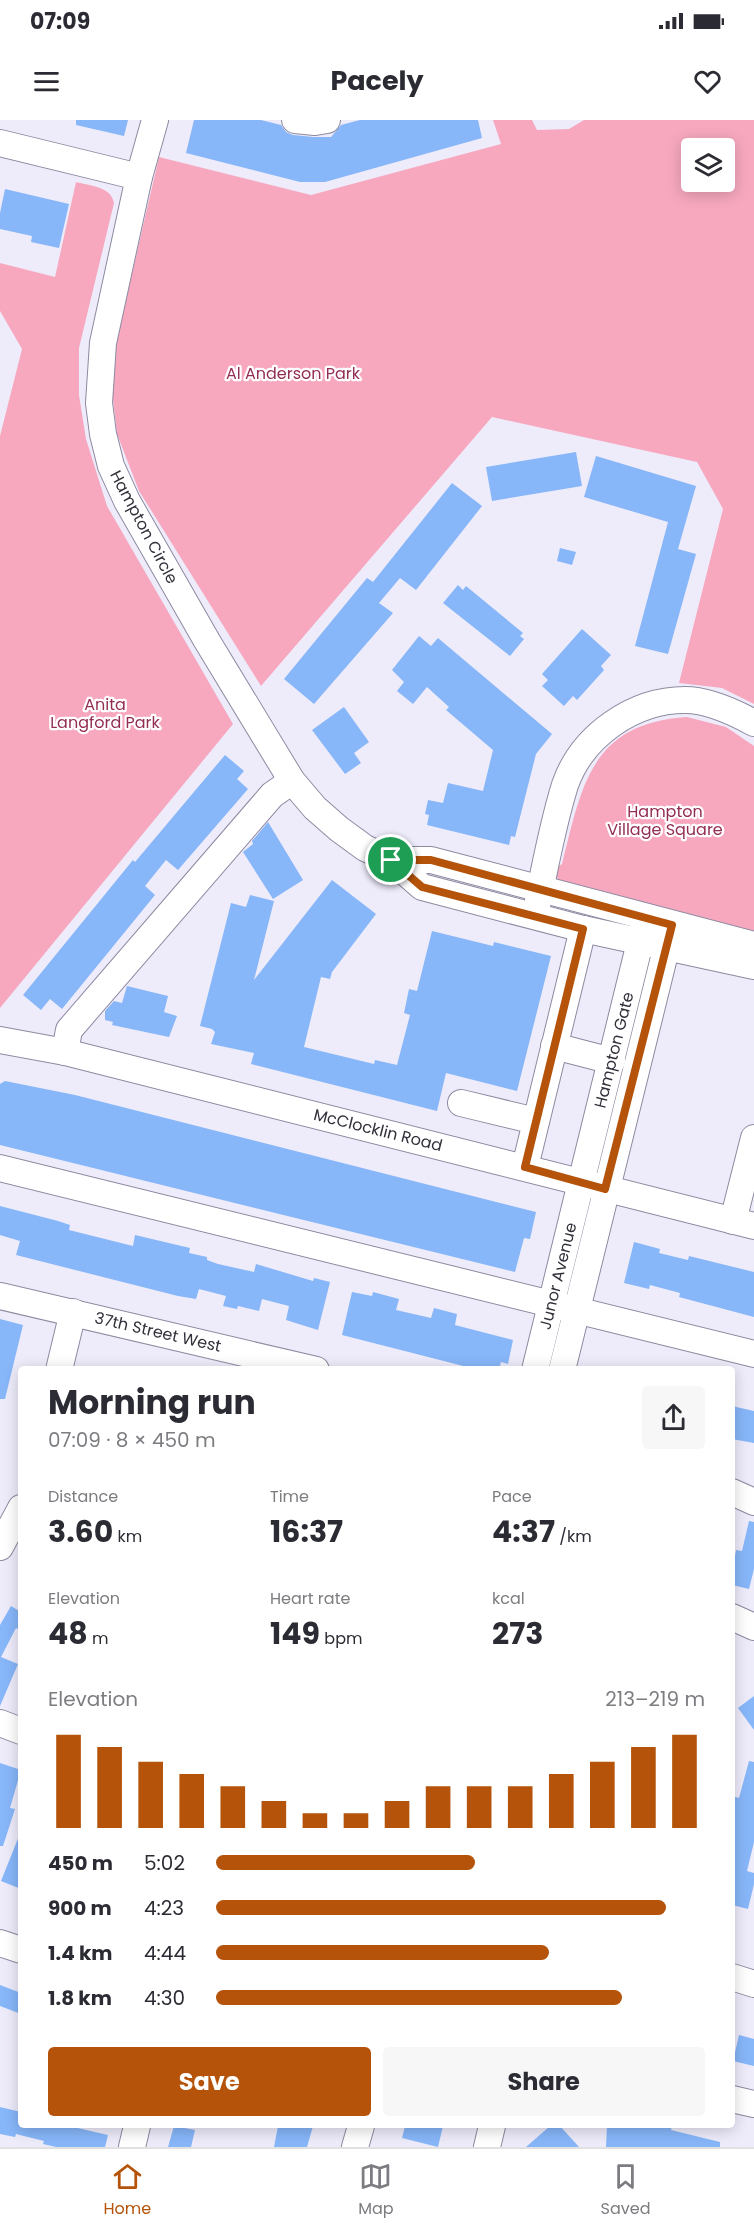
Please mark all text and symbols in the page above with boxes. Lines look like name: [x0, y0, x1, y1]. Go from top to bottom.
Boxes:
text: 07:09: [30, 6, 90, 37]
text: Pacely: [330, 62, 424, 99]
icon: menu: [30, 65, 63, 98]
icon: heart: [691, 65, 724, 98]
map controls: [681, 138, 735, 192]
button: layers: [681, 138, 735, 192]
park label: Al Anderson Park: [226, 362, 361, 385]
street label: Hampton Circle: [104, 466, 184, 588]
park label: Anita Langford Park: [50, 693, 161, 734]
park label: Hampton Village Square: [607, 800, 723, 841]
pin: [365, 834, 416, 885]
icon: arrive: [374, 843, 407, 876]
street label: Hampton Gate: [588, 990, 640, 1110]
street label: McClocklin Road: [311, 1103, 445, 1157]
street label: Junor Avenue: [534, 1220, 582, 1332]
street label: 37th Street West: [92, 1306, 224, 1358]
text: Morning run: [48, 1379, 256, 1426]
button: share: [642, 1386, 705, 1449]
text: 07:09 · 8 × 450 m: [48, 1426, 216, 1454]
text: Distance: [48, 1485, 118, 1508]
text: Time: [270, 1485, 309, 1508]
text: Pace: [492, 1485, 532, 1508]
text: 3.60: [48, 1510, 113, 1553]
text: 16:37: [270, 1510, 343, 1553]
text: 4:37: [492, 1510, 555, 1553]
text: km: [113, 1525, 142, 1548]
text: /km: [555, 1525, 592, 1548]
text: Elevation: [48, 1587, 120, 1610]
text: Heart rate: [270, 1587, 350, 1610]
text: kcal: [492, 1587, 525, 1610]
text: 48: [48, 1612, 88, 1655]
text: 149: [270, 1612, 320, 1655]
text: 273: [492, 1612, 543, 1655]
text: m: [88, 1627, 109, 1650]
text: bpm: [320, 1627, 362, 1650]
text: Elevation: [48, 1685, 138, 1713]
text: 213–219 m: [605, 1685, 705, 1713]
text: 450 m: [48, 1849, 113, 1877]
text: 5:02: [144, 1849, 185, 1877]
text: 900 m: [48, 1894, 112, 1922]
text: 4:23: [144, 1894, 184, 1922]
text: 1.4 km: [48, 1939, 112, 1967]
text: 4:44: [144, 1939, 186, 1967]
text: 1.8 km: [48, 1984, 112, 2012]
text: 4:30: [144, 1984, 185, 2012]
button: Save: [48, 2047, 371, 2116]
button: Share: [383, 2047, 705, 2116]
tab: Home: [103, 2160, 151, 2221]
tab: Map: [358, 2160, 394, 2221]
tab: Saved: [601, 2160, 650, 2221]

